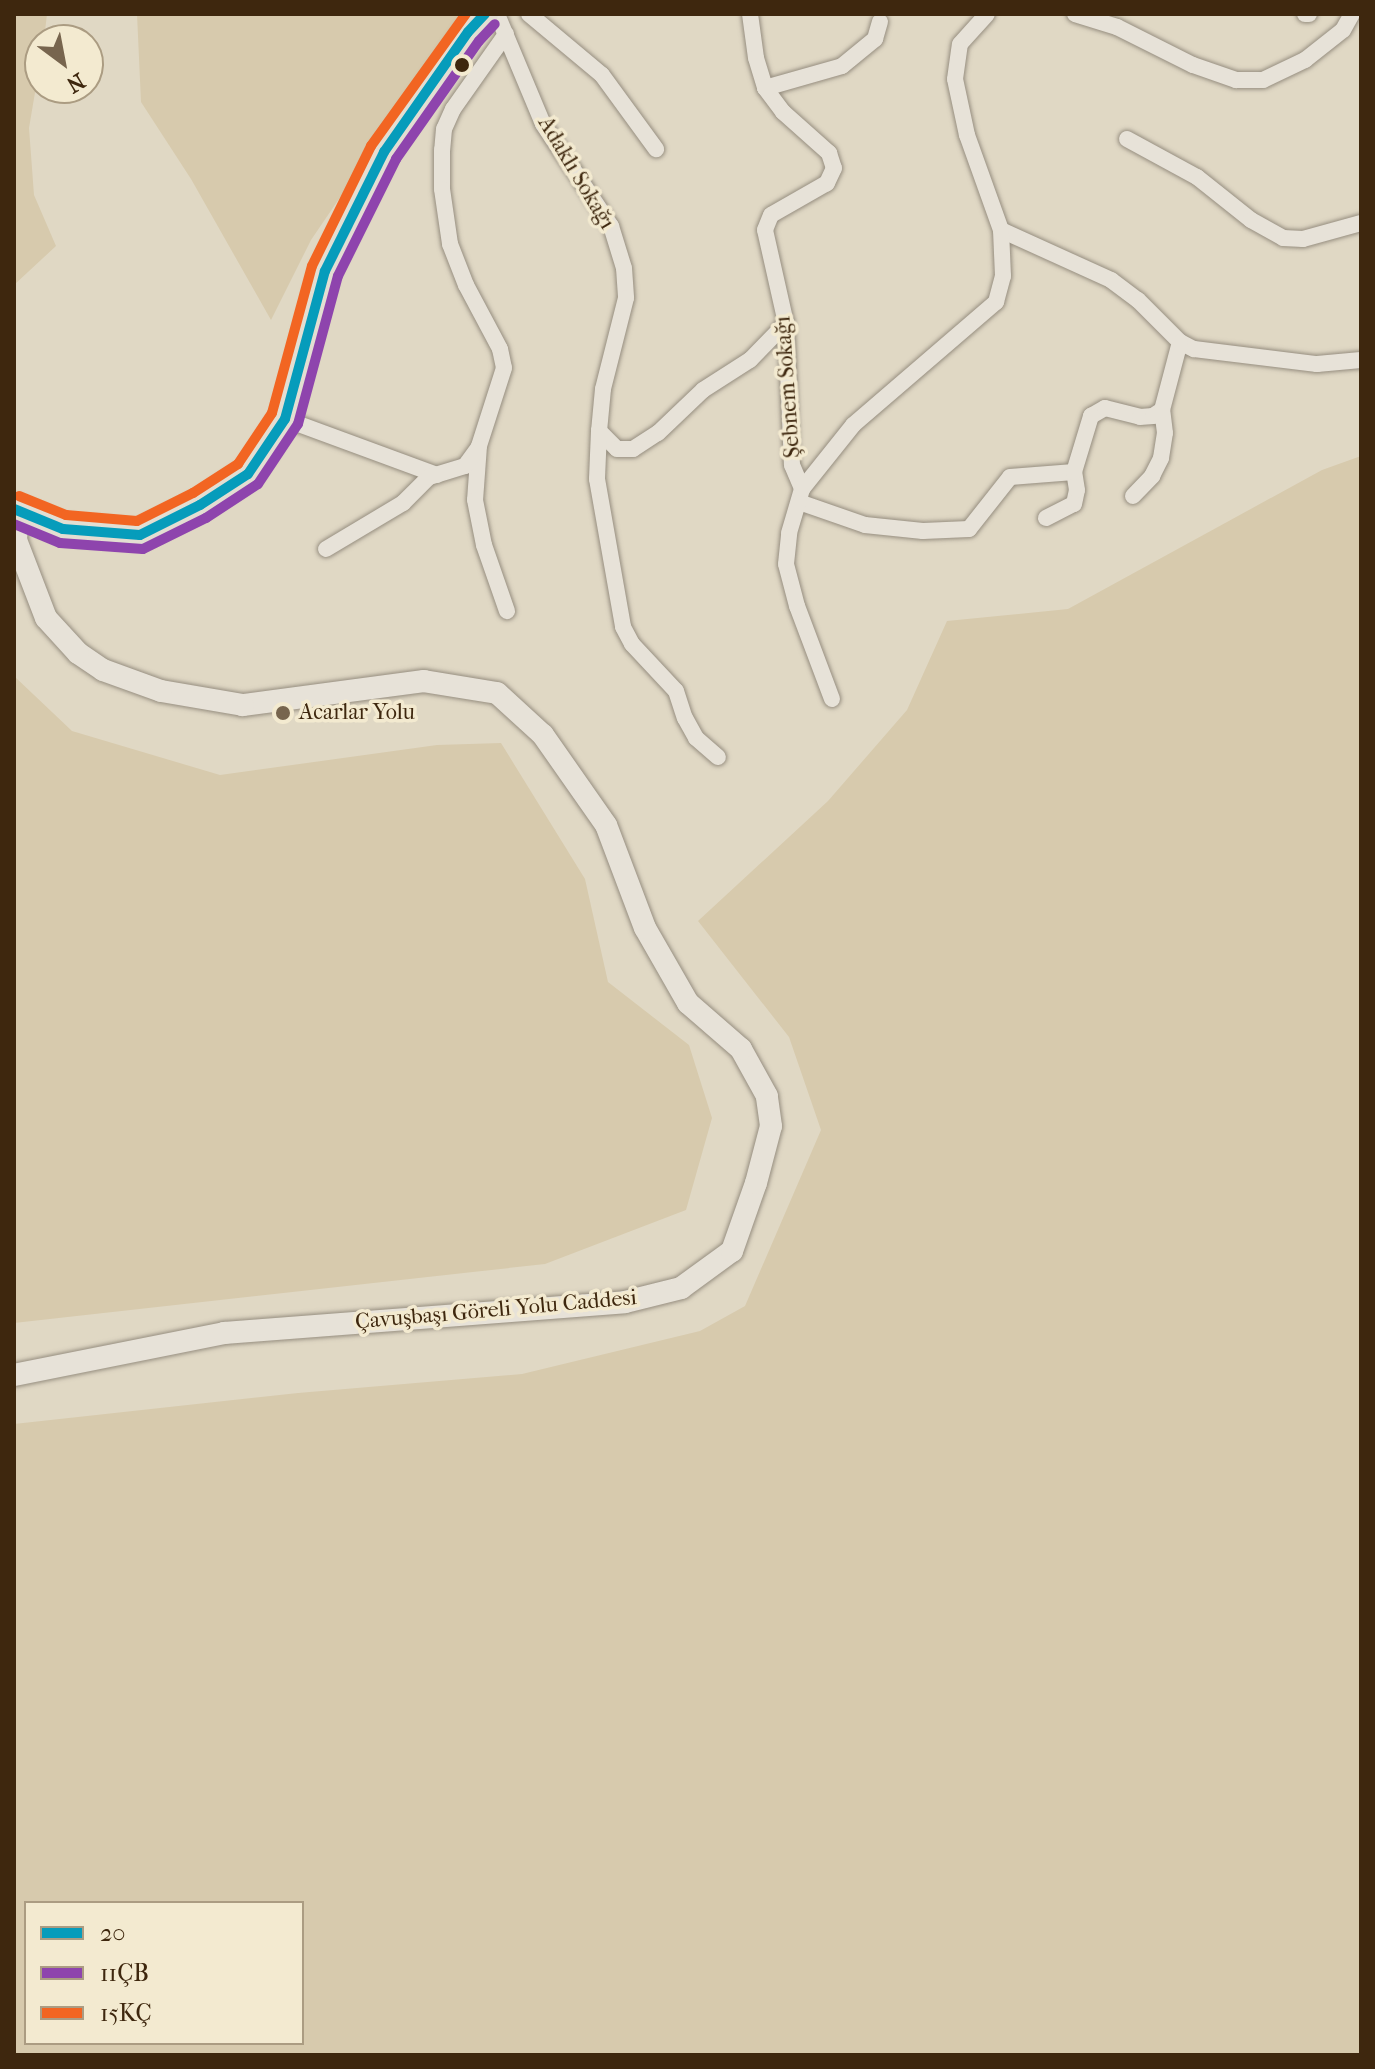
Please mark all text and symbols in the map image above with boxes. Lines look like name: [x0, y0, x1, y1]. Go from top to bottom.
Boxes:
north arrow: [24, 24, 104, 104]
unlabelled marker: [454, 57, 470, 73]
text: N: [62, 67, 90, 98]
street label: Adaklı Sokağı: [532, 112, 620, 234]
street label: Şebnem Sokağı: [770, 315, 806, 459]
place label: Acarlar Yolu: [299, 700, 415, 726]
marker: Acarlar Yolu: [274, 704, 292, 722]
street label: Çavuşbaşı Göreli Yolu Caddesi: [354, 1285, 638, 1335]
legend: [24, 1901, 304, 2045]
text: 20: [100, 1919, 126, 1947]
text: 11ÇB: [100, 1959, 149, 1987]
text: 15KÇ: [100, 1999, 152, 2027]

